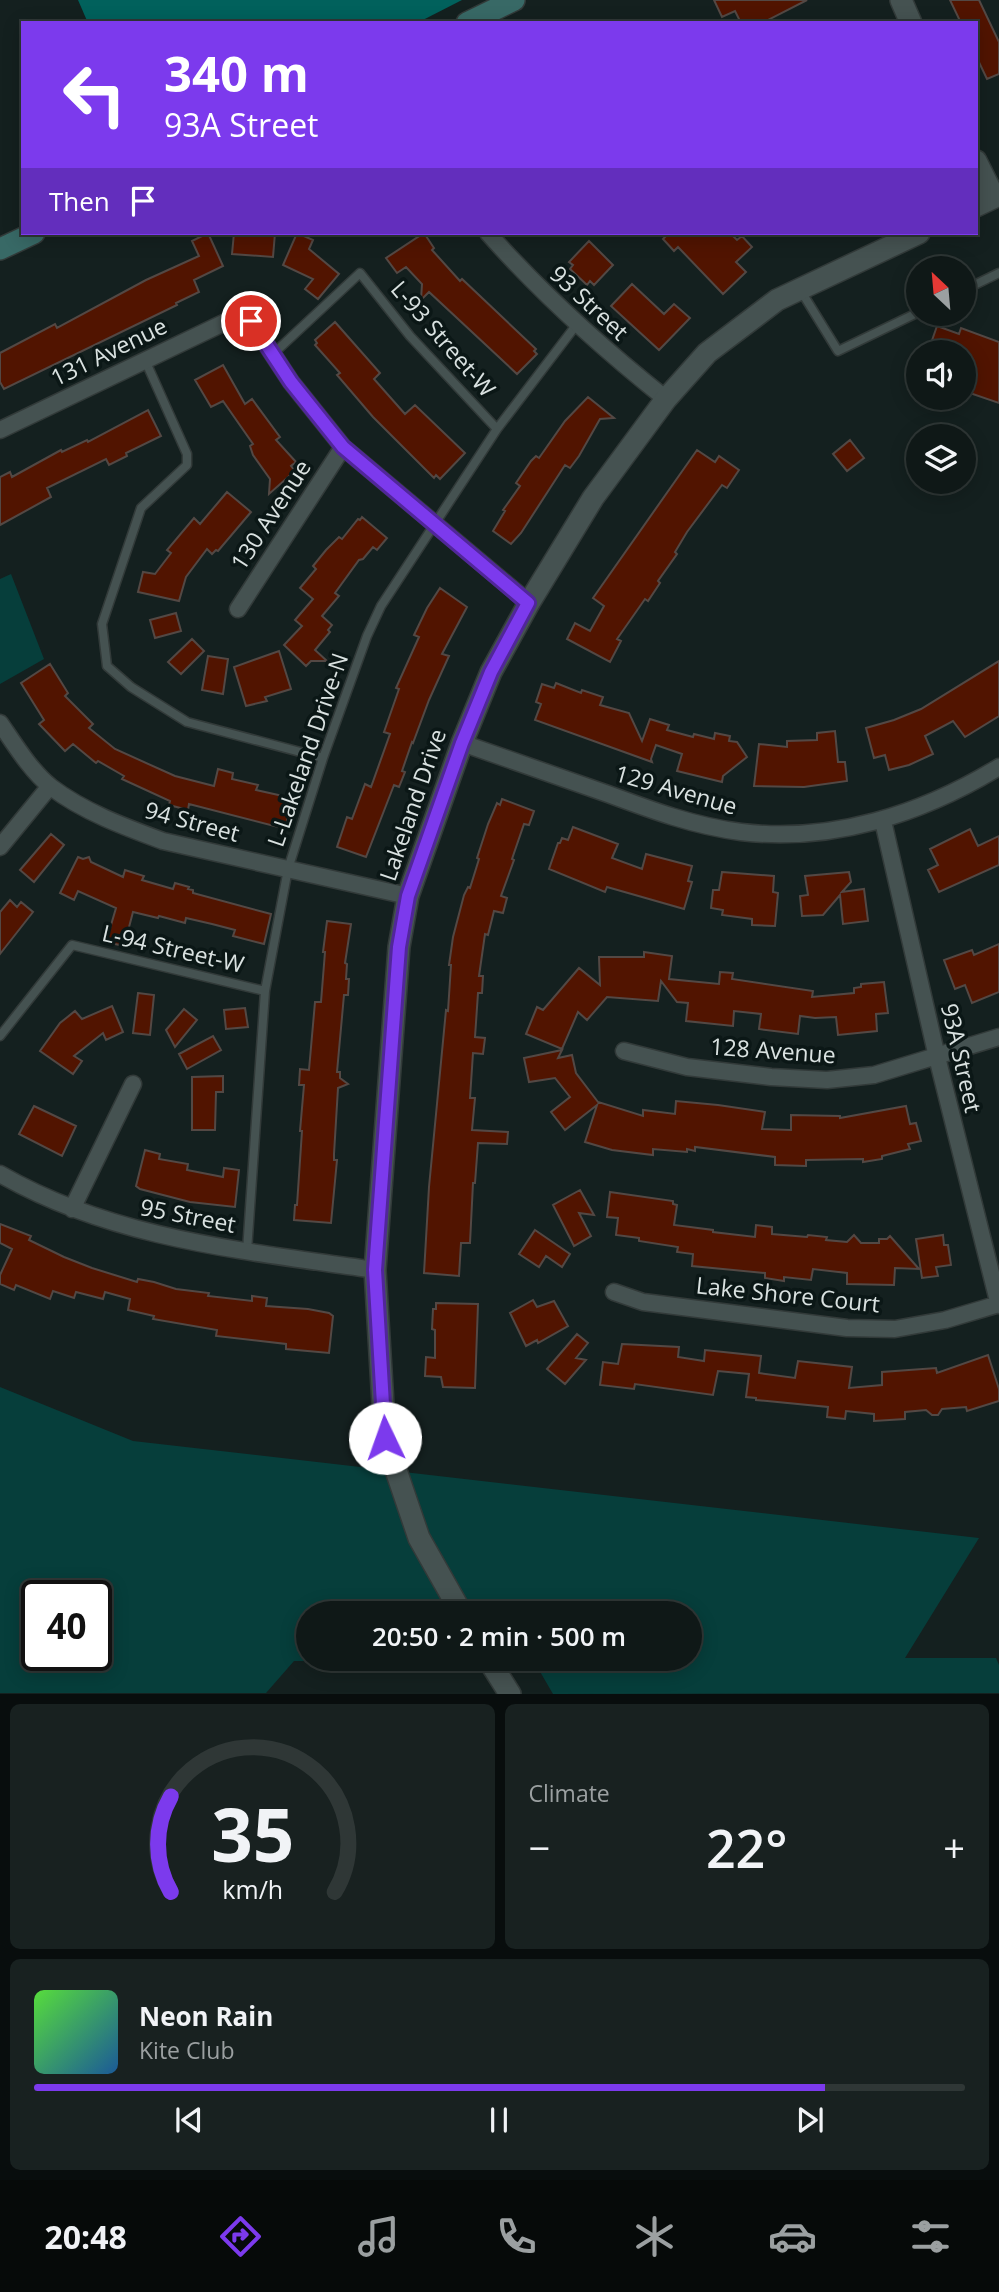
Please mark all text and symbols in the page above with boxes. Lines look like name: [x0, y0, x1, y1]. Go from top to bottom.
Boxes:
text: 340 m: [164, 40, 309, 106]
icon: left: [49, 49, 140, 140]
text: 93A Street: [164, 103, 319, 146]
icon: arrive: [124, 182, 162, 220]
text: Then: [49, 183, 110, 219]
north arrow: [906, 256, 976, 326]
map controls: [906, 256, 976, 494]
street label: 93 Street: [543, 258, 636, 347]
street label: L-93 Street-W: [384, 273, 503, 403]
pin: [221, 291, 281, 351]
icon: arrive: [232, 302, 270, 340]
street label: 131 Avenue: [45, 309, 172, 393]
button: sound: [906, 340, 976, 410]
button: layers: [906, 424, 976, 494]
street label: 130 Avenue: [223, 453, 318, 576]
street label: L-Lakeland Drive-N: [259, 649, 355, 851]
street label: Lakeland Drive: [371, 724, 453, 885]
street label: 129 Avenue: [612, 756, 741, 822]
street label: 94 Street: [142, 793, 243, 849]
street label: L-94 Street-W: [99, 916, 247, 980]
street label: 93A Street: [934, 1000, 990, 1115]
street label: 128 Avenue: [709, 1030, 837, 1070]
street label: 95 Street: [138, 1190, 239, 1240]
street label: Lake Shore Court: [695, 1268, 882, 1320]
position arrow: [348, 1401, 422, 1475]
speed limit sign: 40: [21, 1580, 112, 1671]
text: 20:50 · 2 min · 500 m: [372, 1618, 626, 1654]
text: Climate: [529, 1777, 610, 1809]
text: 35: [211, 1785, 294, 1884]
text: 22°: [706, 1812, 788, 1883]
text: −: [529, 1821, 550, 1873]
text: +: [943, 1821, 965, 1873]
text: km/h: [222, 1872, 283, 1906]
text: Neon Rain: [139, 1998, 273, 2034]
text: Kite Club: [139, 2034, 234, 2066]
icon: previous: [170, 2101, 208, 2139]
icon: pause: [480, 2101, 518, 2139]
icon: next: [791, 2101, 829, 2139]
icon: directions: [216, 2212, 265, 2261]
icon: music: [354, 2212, 403, 2261]
icon: phone: [492, 2212, 541, 2261]
icon: climate: [630, 2212, 679, 2261]
icon: car: [768, 2212, 817, 2261]
icon: filters: [906, 2212, 955, 2261]
text: 20:48: [44, 2215, 127, 2258]

